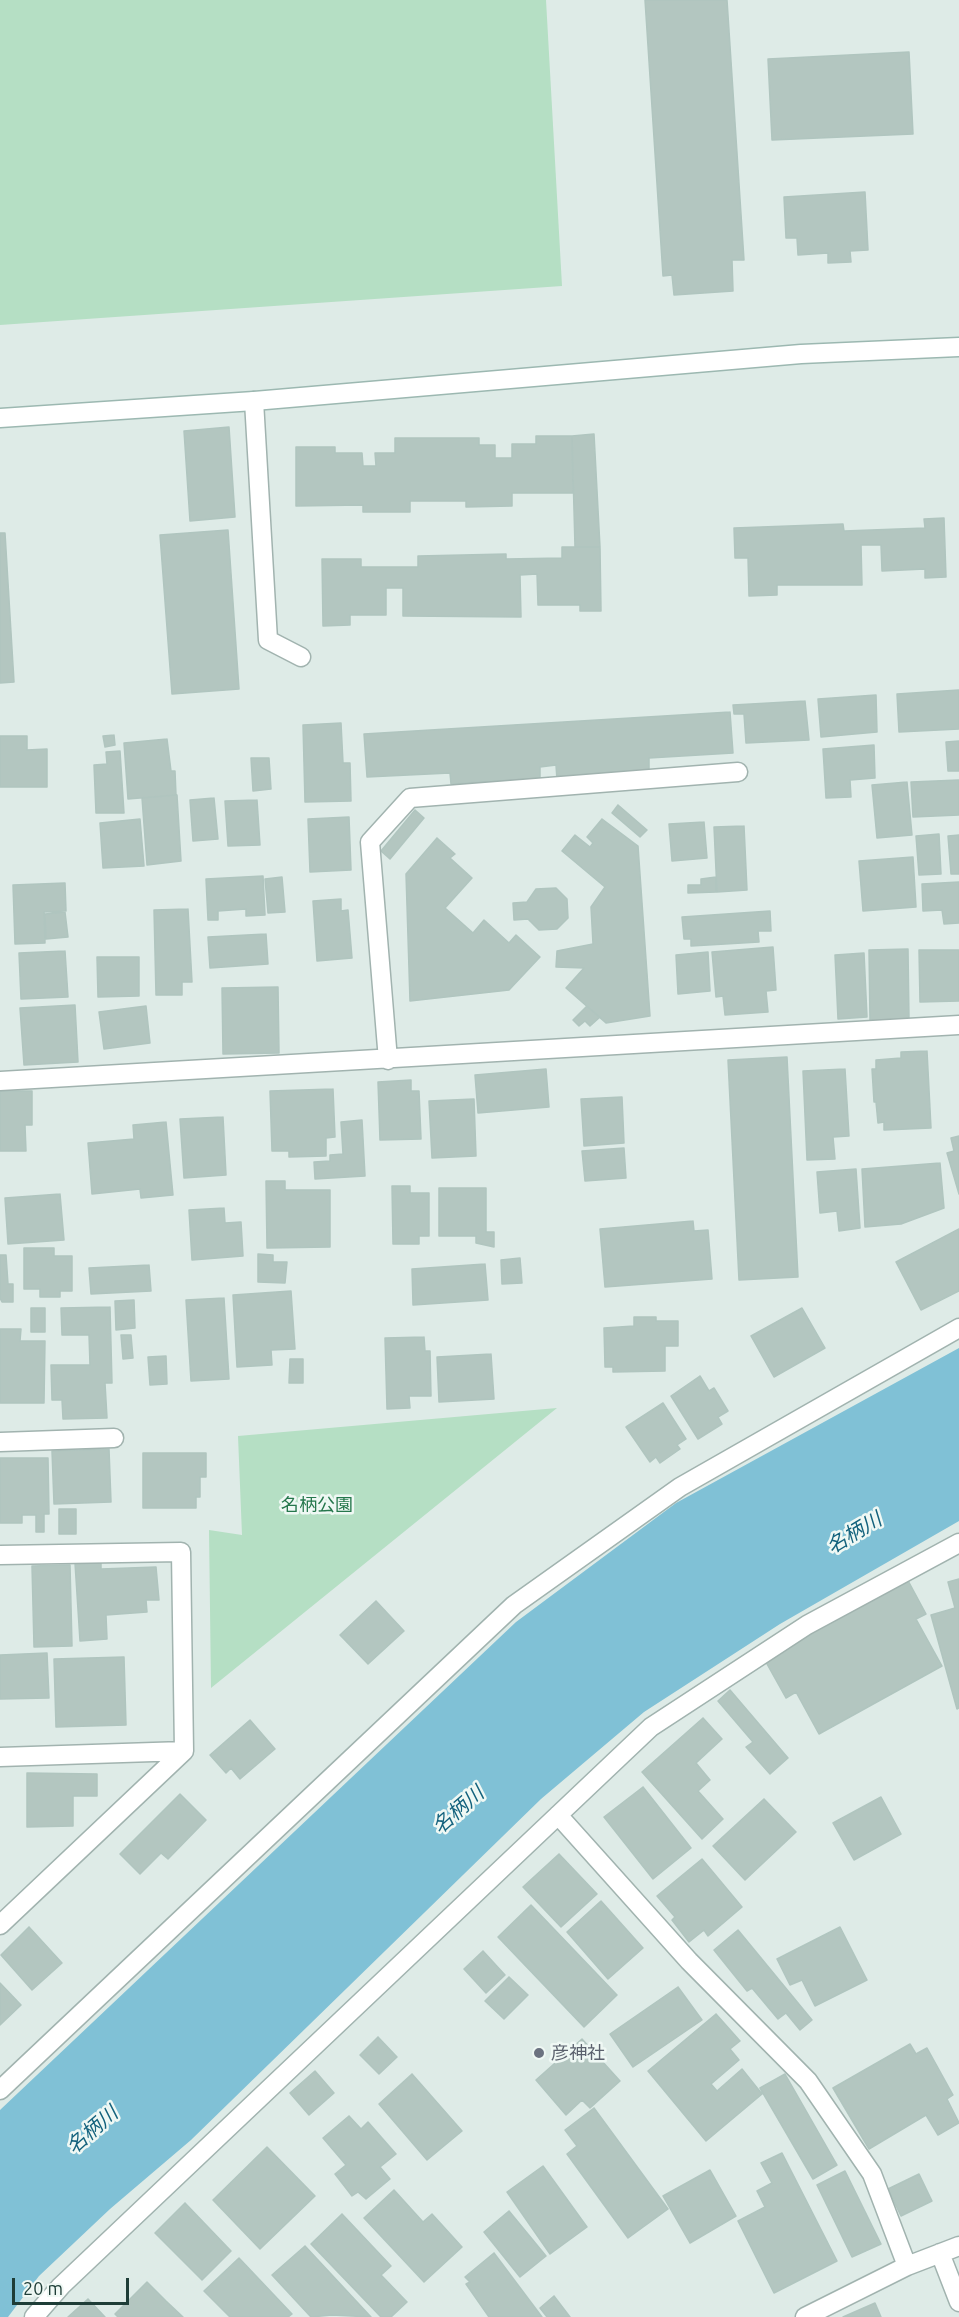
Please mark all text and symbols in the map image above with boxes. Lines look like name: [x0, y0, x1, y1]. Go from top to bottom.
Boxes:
park label: 名柄公園: [281, 1494, 353, 1516]
water label: 名柄川: [822, 1507, 886, 1559]
water label: 名柄川: [427, 1781, 489, 1839]
place label: 彦神社: [551, 2042, 605, 2064]
marker: 彦神社: [532, 2046, 546, 2060]
water label: 名柄川: [61, 2101, 123, 2159]
scale bar: [15, 2266, 132, 2304]
text: 20 m: [23, 2278, 63, 2298]

